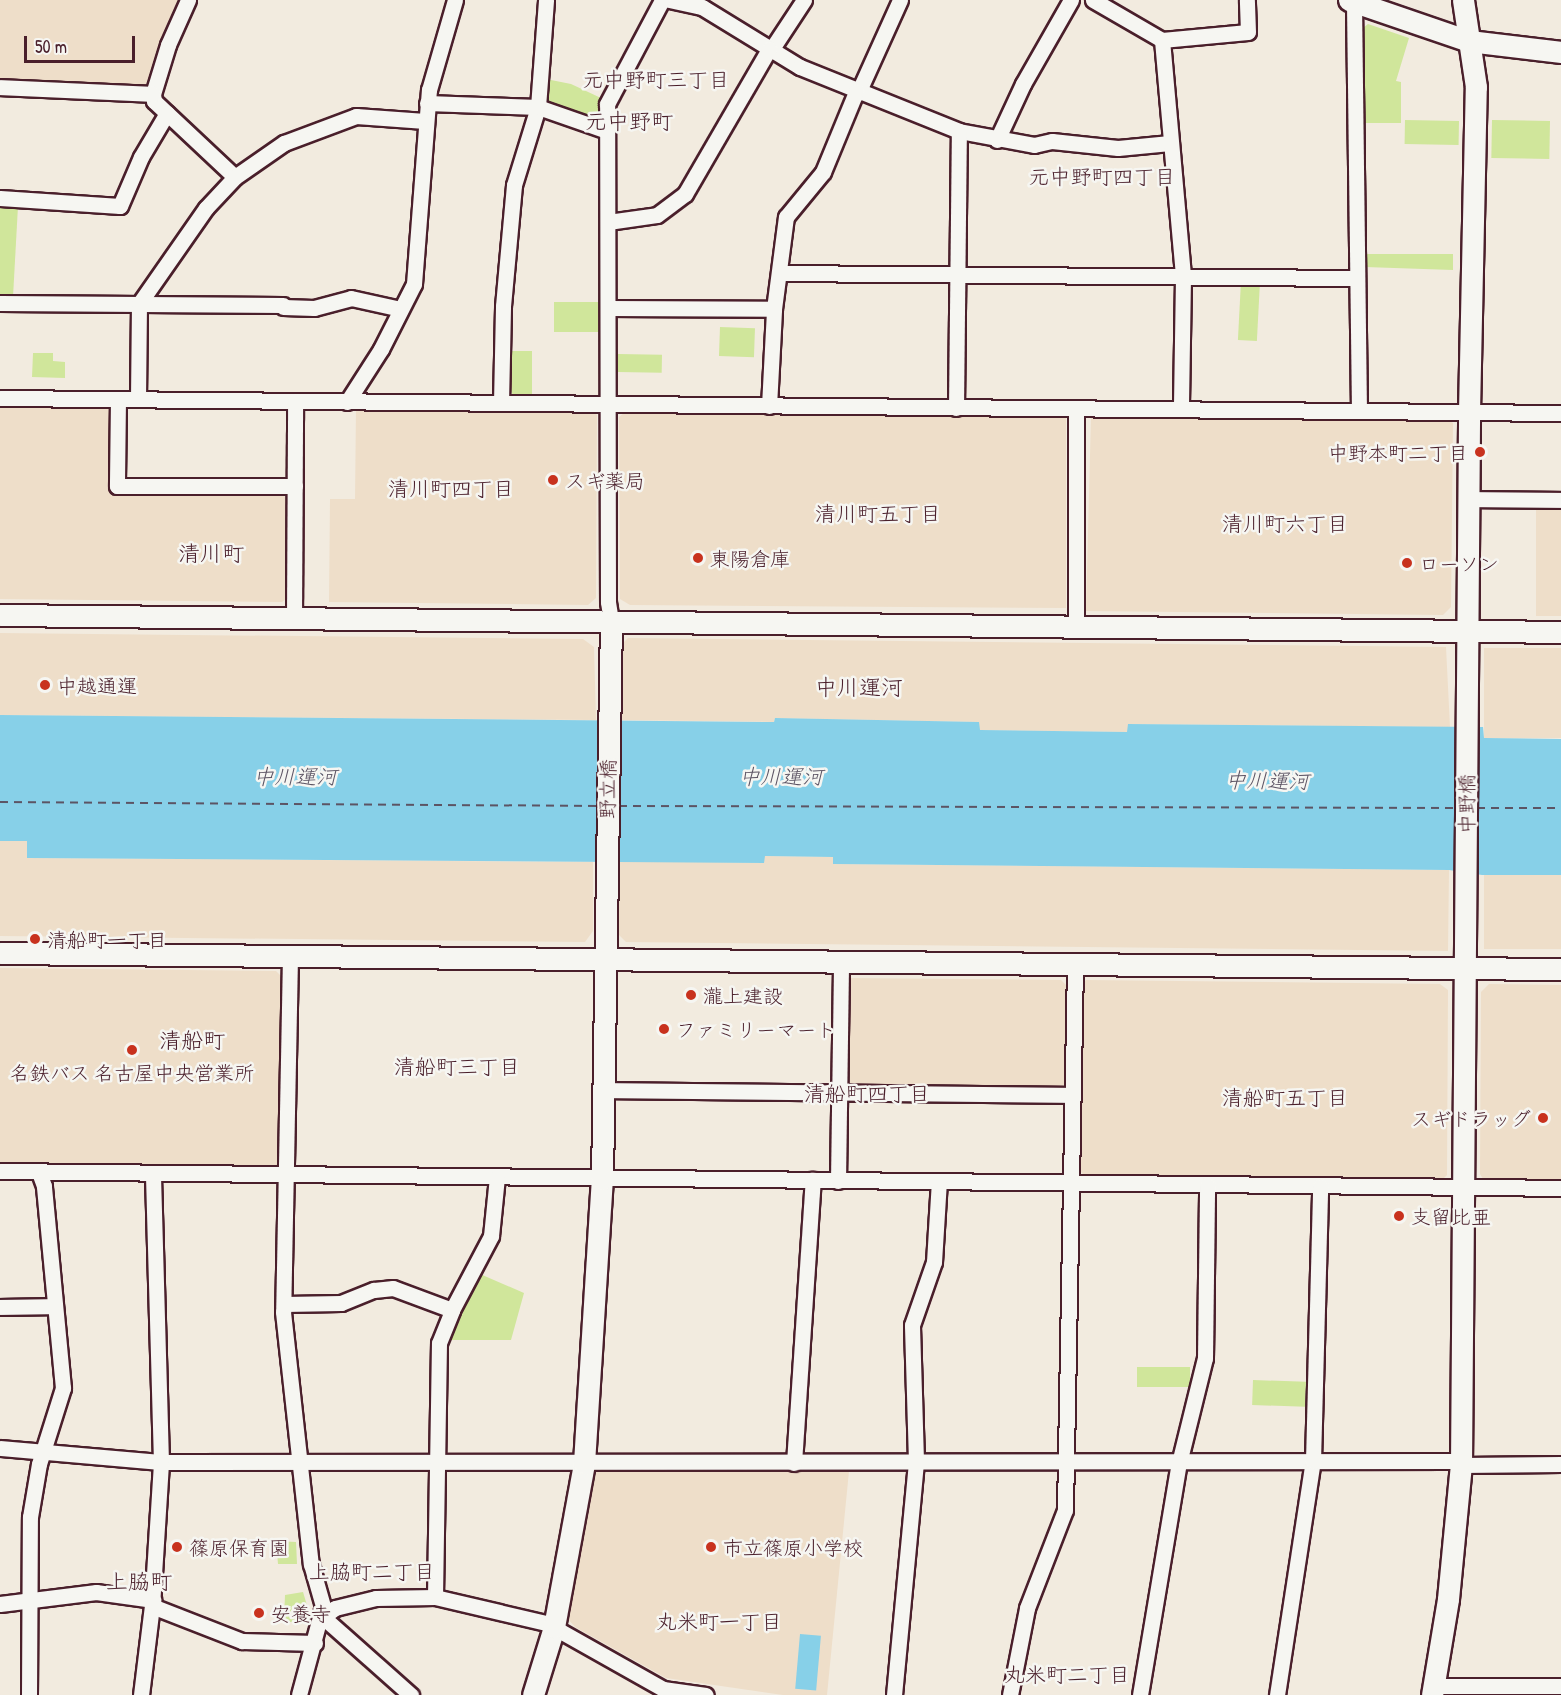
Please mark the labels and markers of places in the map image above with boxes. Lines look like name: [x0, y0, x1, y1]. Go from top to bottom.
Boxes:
place label: 中野本町二丁目: [1328, 440, 1468, 464]
marker: 中野本町二丁目: [1473, 445, 1487, 459]
place label: スギ薬局: [565, 468, 645, 492]
marker: スギ薬局: [546, 473, 560, 487]
place label: 東陽倉庫: [710, 546, 790, 570]
marker: 東陽倉庫: [691, 551, 705, 565]
place label: ローソン: [1419, 551, 1499, 575]
marker: ローソン: [1400, 556, 1414, 570]
place label: 中越通運: [57, 673, 137, 697]
marker: 中越通運: [38, 678, 52, 692]
place label: 清船町一丁目: [47, 927, 167, 951]
marker: 清船町一丁目: [28, 932, 42, 946]
place label: 瀧上建設: [703, 983, 783, 1007]
marker: 瀧上建設: [684, 988, 698, 1002]
place label: ファミリーマート: [676, 1017, 836, 1041]
marker: ファミリーマート: [657, 1022, 671, 1036]
marker: 名鉄バス 名古屋中央営業所: [125, 1043, 139, 1057]
place label: 名鉄バス 名古屋中央営業所: [10, 1060, 254, 1084]
place label: スギドラッグ: [1411, 1106, 1531, 1130]
marker: スギドラッグ: [1536, 1111, 1550, 1125]
place label: 支留比亜: [1411, 1204, 1491, 1228]
marker: 支留比亜: [1392, 1209, 1406, 1223]
place label: 篠原保育園: [189, 1535, 289, 1559]
place label: 市立篠原小学校: [723, 1535, 863, 1559]
marker: 篠原保育園: [170, 1540, 184, 1554]
marker: 市立篠原小学校: [704, 1540, 718, 1554]
place label: 安養寺: [271, 1601, 331, 1625]
marker: 安養寺: [252, 1606, 266, 1620]

